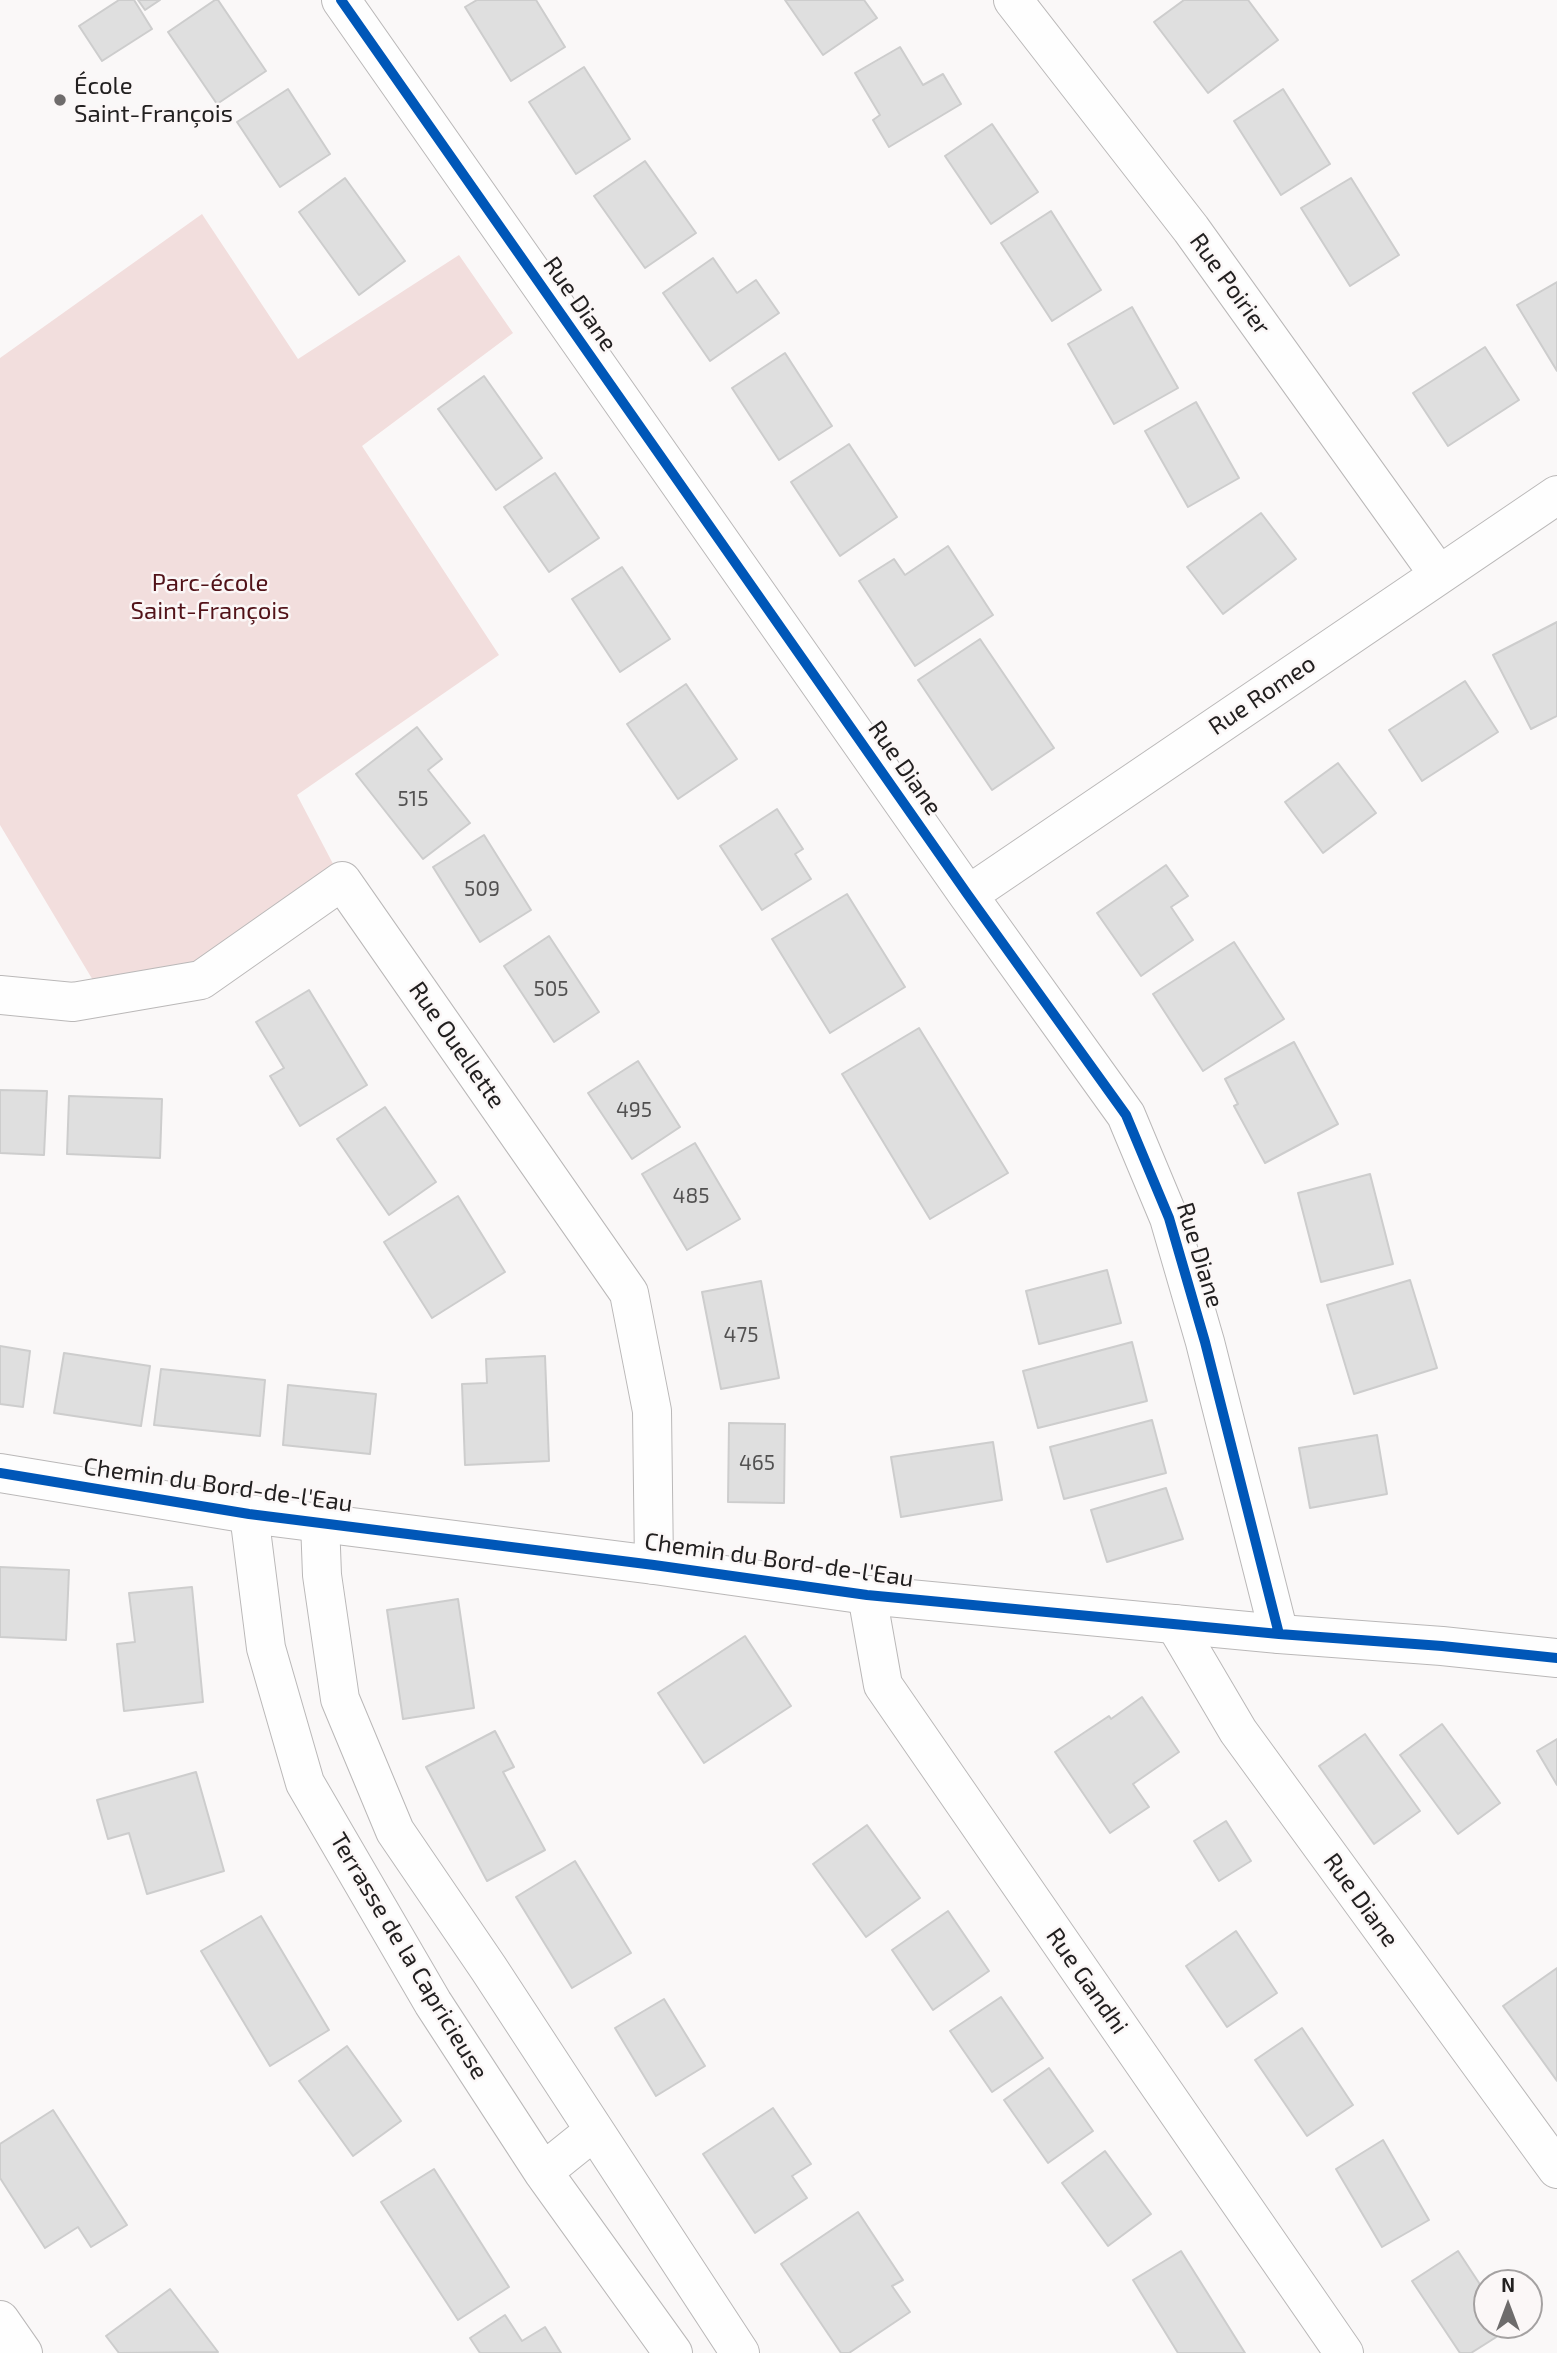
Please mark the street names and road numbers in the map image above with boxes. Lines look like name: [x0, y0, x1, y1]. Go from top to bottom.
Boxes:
street label: Rue Poirier: [1184, 228, 1276, 340]
street label: Rue Diane: [537, 251, 623, 357]
street label: Rue Romeo: [1203, 649, 1321, 741]
street label: Rue Diane: [862, 715, 948, 821]
street label: Rue Ouellette: [403, 976, 511, 1114]
street label: Rue Diane: [1170, 1199, 1230, 1311]
street label: Chemin du Bord-de-l'Eau: [82, 1452, 354, 1518]
street label: Chemin du Bord-de-l'Eau: [643, 1527, 915, 1593]
street label: Terrasse de la Capricieuse: [324, 1827, 494, 2085]
street label: Rue Diane: [1317, 1848, 1405, 1952]
street label: Rue Gandhi: [1040, 1923, 1134, 2039]

